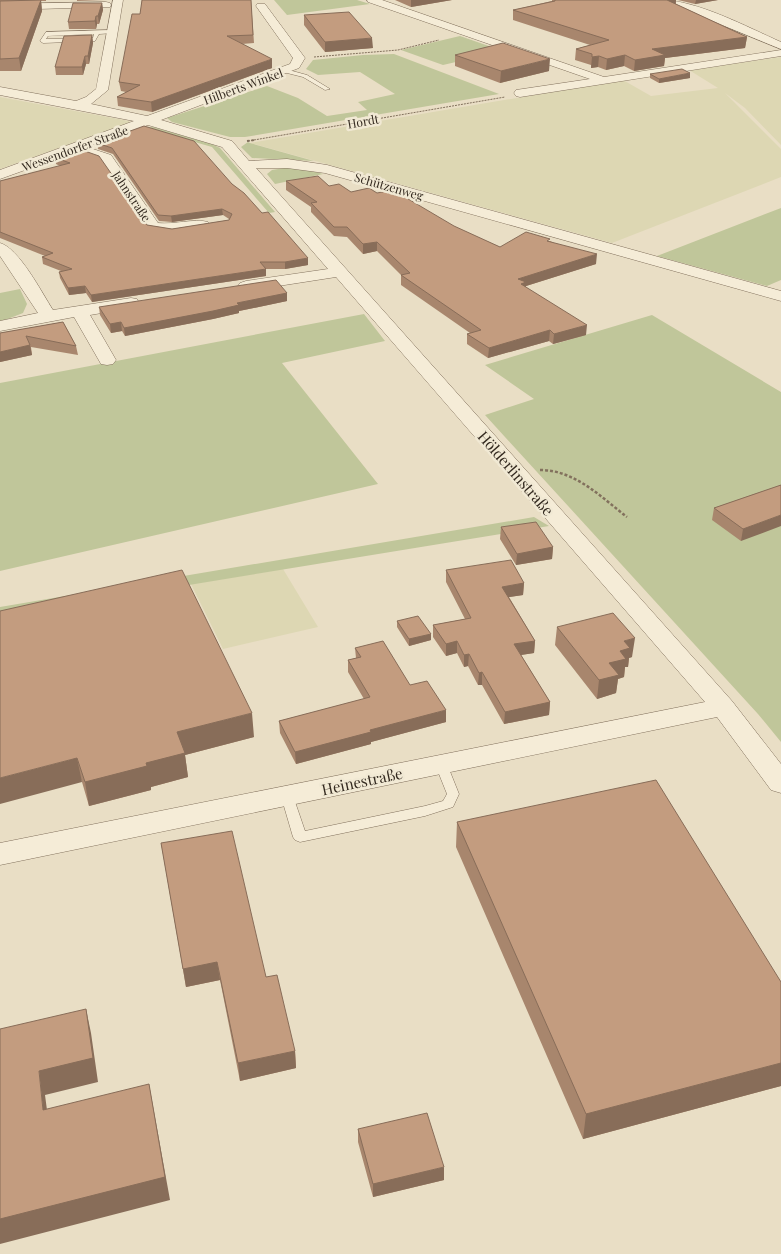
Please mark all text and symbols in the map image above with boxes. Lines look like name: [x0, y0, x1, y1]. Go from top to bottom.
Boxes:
street label: Hilberts Winkel: [201, 64, 285, 108]
street label: Hordt: [346, 110, 381, 132]
street label: Wessendorfer Straße: [19, 121, 130, 175]
street label: Jahnstraße: [109, 167, 155, 224]
street label: Schützenweg: [353, 169, 426, 204]
street label: Hölderlinstraße: [474, 426, 558, 520]
street label: Heinestraße: [320, 763, 404, 799]

